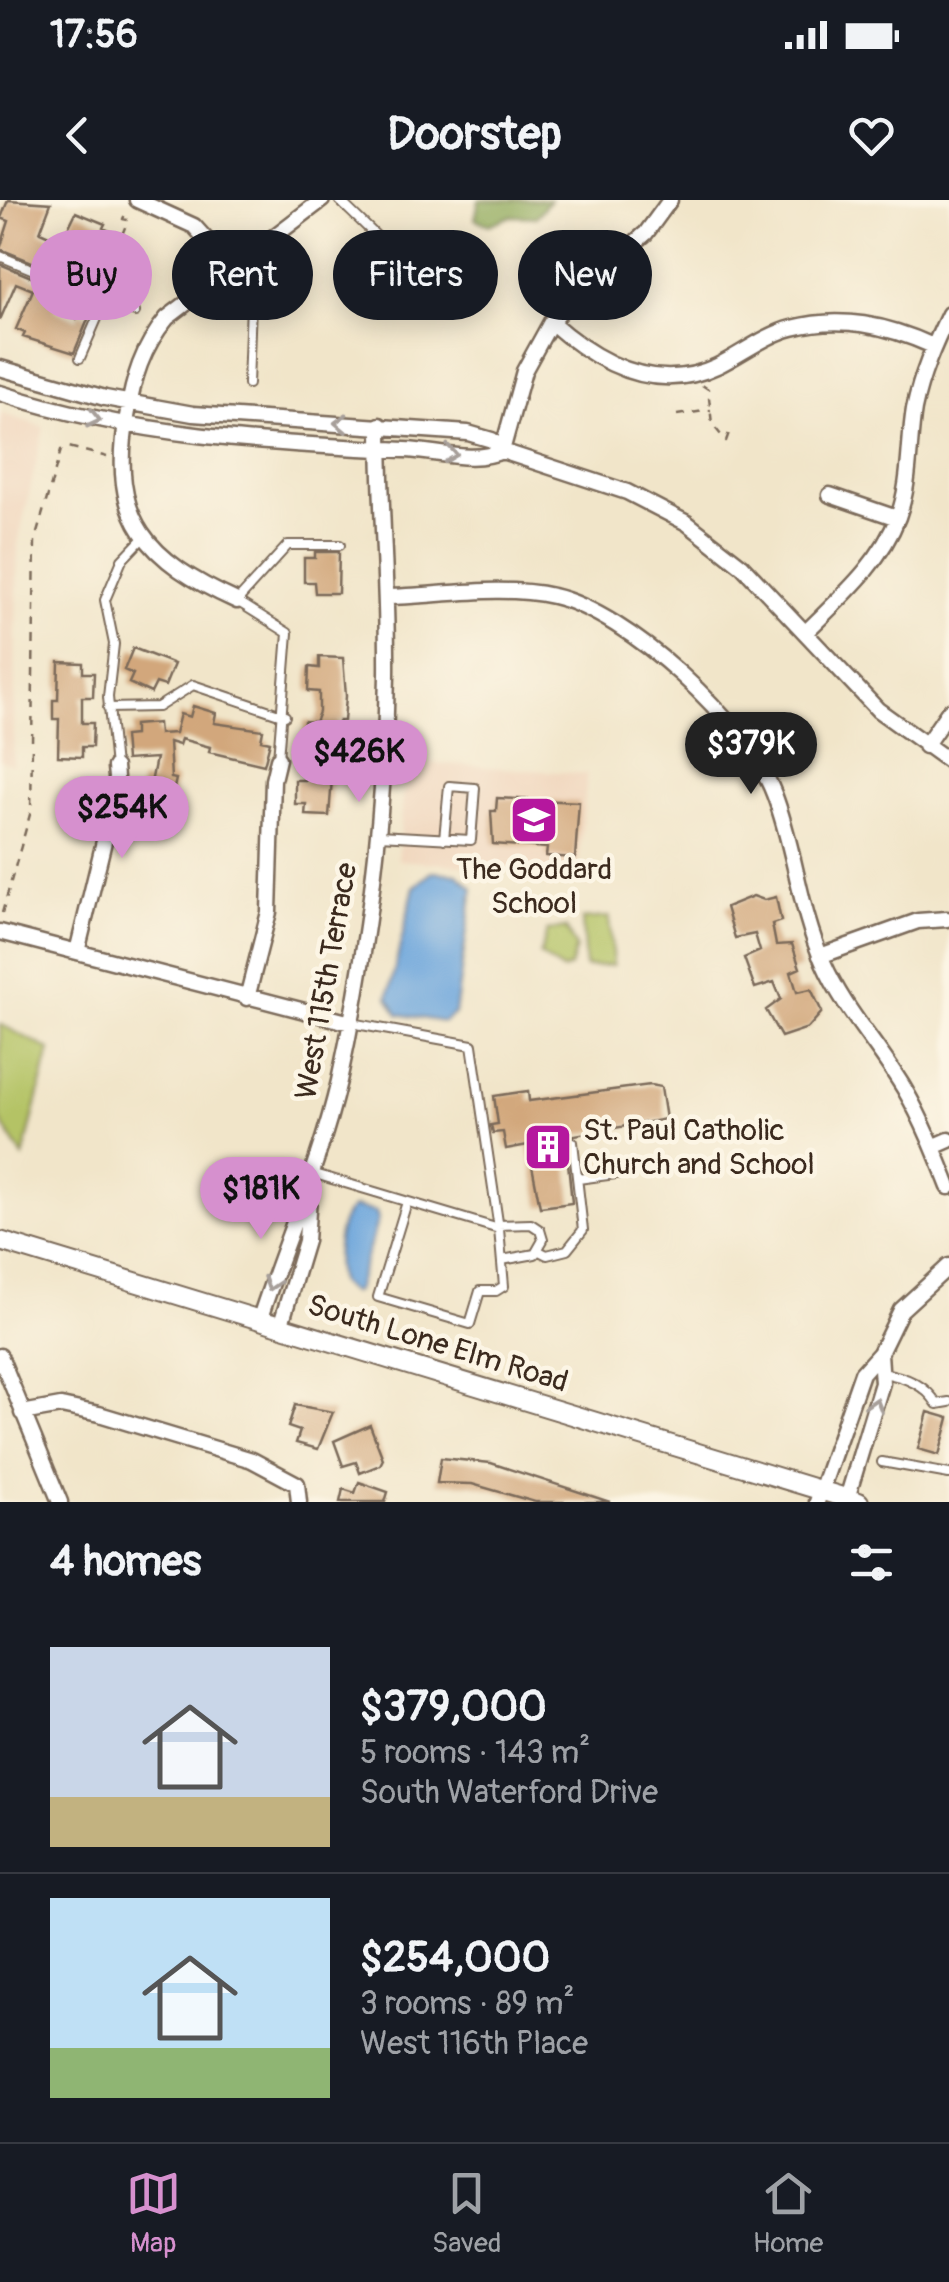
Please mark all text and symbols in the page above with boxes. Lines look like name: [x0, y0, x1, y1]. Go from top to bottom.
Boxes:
text: 17:56: [50, 11, 138, 59]
text: Doorstep: [387, 107, 562, 163]
icon: back: [50, 108, 105, 163]
icon: heart: [844, 108, 899, 163]
chip: Buy: [30, 230, 152, 320]
chip: Rent: [172, 230, 313, 320]
chip: Filters: [333, 230, 498, 320]
chip: New: [518, 230, 652, 320]
one-way arrow: [85, 407, 102, 428]
one-way arrow: [333, 413, 349, 434]
one-way arrow: [443, 442, 460, 463]
pin: $379K: [681, 712, 821, 797]
pin: $426K: [289, 720, 429, 805]
text: $379K: [707, 724, 795, 764]
text: $426K: [313, 732, 405, 772]
pin: $254K: [52, 776, 192, 861]
text: $254K: [77, 788, 167, 828]
school or university icon: The Goddard School: [508, 794, 560, 846]
place label: The Goddard School: [456, 851, 612, 922]
street label: West 115th Terrace: [287, 860, 366, 1102]
place label: St. Paul Catholic Church and School: [583, 1112, 815, 1183]
building icon: St. Paul Catholic Church and School: [522, 1121, 574, 1173]
pin: $181K: [191, 1157, 331, 1242]
text: $181K: [222, 1169, 300, 1209]
one-way arrow: [262, 1274, 283, 1291]
street label: South Lone Elm Road: [303, 1286, 573, 1401]
one-way arrow: [863, 1398, 884, 1415]
icon: filters: [844, 1535, 899, 1590]
text: 4 homes: [50, 1536, 201, 1588]
text: $379,000: [360, 1681, 547, 1733]
icon: home: [130, 1687, 250, 1807]
text: 5 rooms · 143 m²: [360, 1733, 590, 1773]
text: South Waterford Drive: [360, 1773, 658, 1813]
text: $254,000: [360, 1932, 550, 1984]
icon: home: [130, 1938, 250, 2058]
text: 3 rooms · 89 m²: [360, 1984, 574, 2024]
text: West 116th Place: [360, 2024, 588, 2064]
tab: Map: [126, 2166, 181, 2261]
tab: Saved: [432, 2166, 501, 2261]
tab: Home: [753, 2166, 823, 2261]

